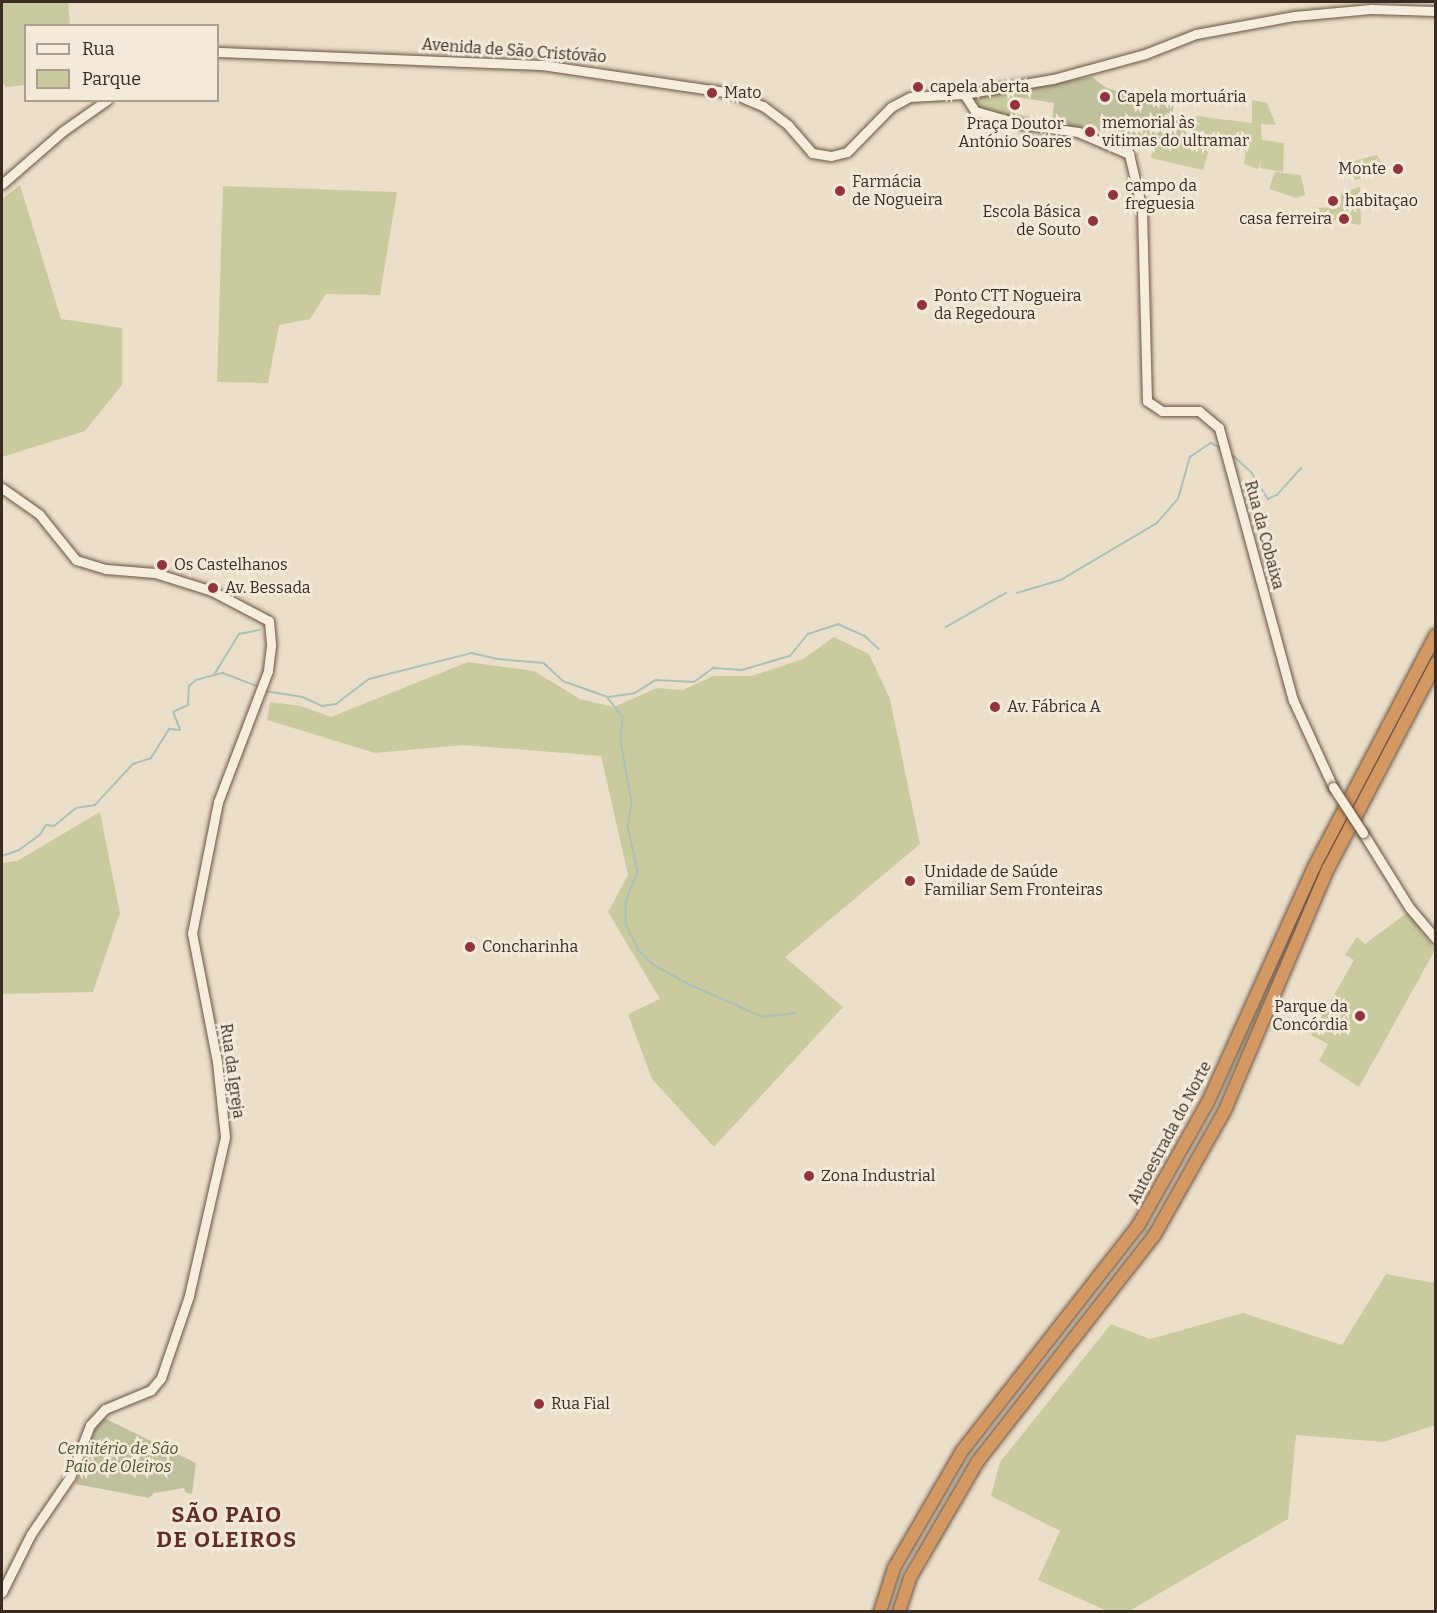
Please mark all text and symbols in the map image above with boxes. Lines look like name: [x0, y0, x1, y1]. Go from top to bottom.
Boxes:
legend: [24, 24, 219, 102]
street label: Avenida de São Cristóvão: [421, 35, 607, 67]
text: Rua: [82, 38, 115, 60]
text: Parque: [82, 68, 141, 90]
place label: capela aberta: [930, 77, 1030, 97]
marker: capela aberta: [911, 80, 925, 94]
place label: Mato: [724, 83, 762, 103]
marker: Mato: [705, 86, 719, 100]
place label: Capela mortuária: [1117, 87, 1247, 107]
marker: Capela mortuária: [1098, 90, 1112, 104]
marker: Praça Doutor António Soares: [1008, 98, 1022, 112]
place label: memorial às vitimas do ultramar: [1102, 113, 1249, 151]
place label: Praça Doutor António Soares: [958, 114, 1072, 152]
marker: memorial às vitimas do ultramar: [1083, 125, 1097, 139]
place label: Monte: [1338, 159, 1386, 179]
marker: Monte: [1391, 162, 1405, 176]
place label: Farmácia de Nogueira: [852, 172, 943, 210]
place label: campo da freguesia: [1125, 176, 1197, 214]
marker: Farmácia de Nogueira: [833, 184, 847, 198]
marker: campo da freguesia: [1106, 188, 1120, 202]
place label: habitaçao: [1345, 191, 1418, 211]
marker: habitaçao: [1326, 194, 1340, 208]
place label: Escola Básica de Souto: [982, 202, 1081, 240]
place label: casa ferreira: [1239, 209, 1332, 229]
marker: casa ferreira: [1337, 212, 1351, 226]
marker: Escola Básica de Souto: [1086, 214, 1100, 228]
place label: Ponto CTT Nogueira da Regedoura: [934, 286, 1081, 324]
marker: Ponto CTT Nogueira da Regedoura: [915, 298, 929, 312]
street label: Rua da Cobaixa: [1240, 478, 1288, 592]
place label: Os Castelhanos: [174, 555, 288, 575]
marker: Os Castelhanos: [155, 558, 169, 572]
place label: Av. Bessada: [225, 578, 310, 598]
marker: Av. Bessada: [206, 581, 220, 595]
place label: Av. Fábrica A: [1007, 697, 1101, 717]
marker: Av. Fábrica A: [988, 700, 1002, 714]
place label: Unidade de Saúde Familiar Sem Fronteiras: [924, 862, 1103, 900]
marker: Unidade de Saúde Familiar Sem Fronteiras: [901, 872, 919, 890]
place label: Concharinha: [482, 937, 578, 957]
marker: Concharinha: [463, 940, 477, 954]
place label: Parque da Concórdia: [1272, 997, 1348, 1035]
marker: Parque da Concórdia: [1353, 1009, 1367, 1023]
street label: Rua da Igreja: [216, 1022, 248, 1120]
street label: Autoestrada do Norte: [1124, 1058, 1216, 1208]
place label: Zona Industrial: [821, 1166, 935, 1186]
marker: Zona Industrial: [802, 1169, 816, 1183]
place label: Rua Fial: [551, 1394, 610, 1414]
marker: Rua Fial: [532, 1397, 546, 1411]
park label: Cemitério de São Paio de Oleiros: [58, 1439, 178, 1477]
district label: SÃO PAIO DE OLEIROS: [156, 1501, 298, 1552]

